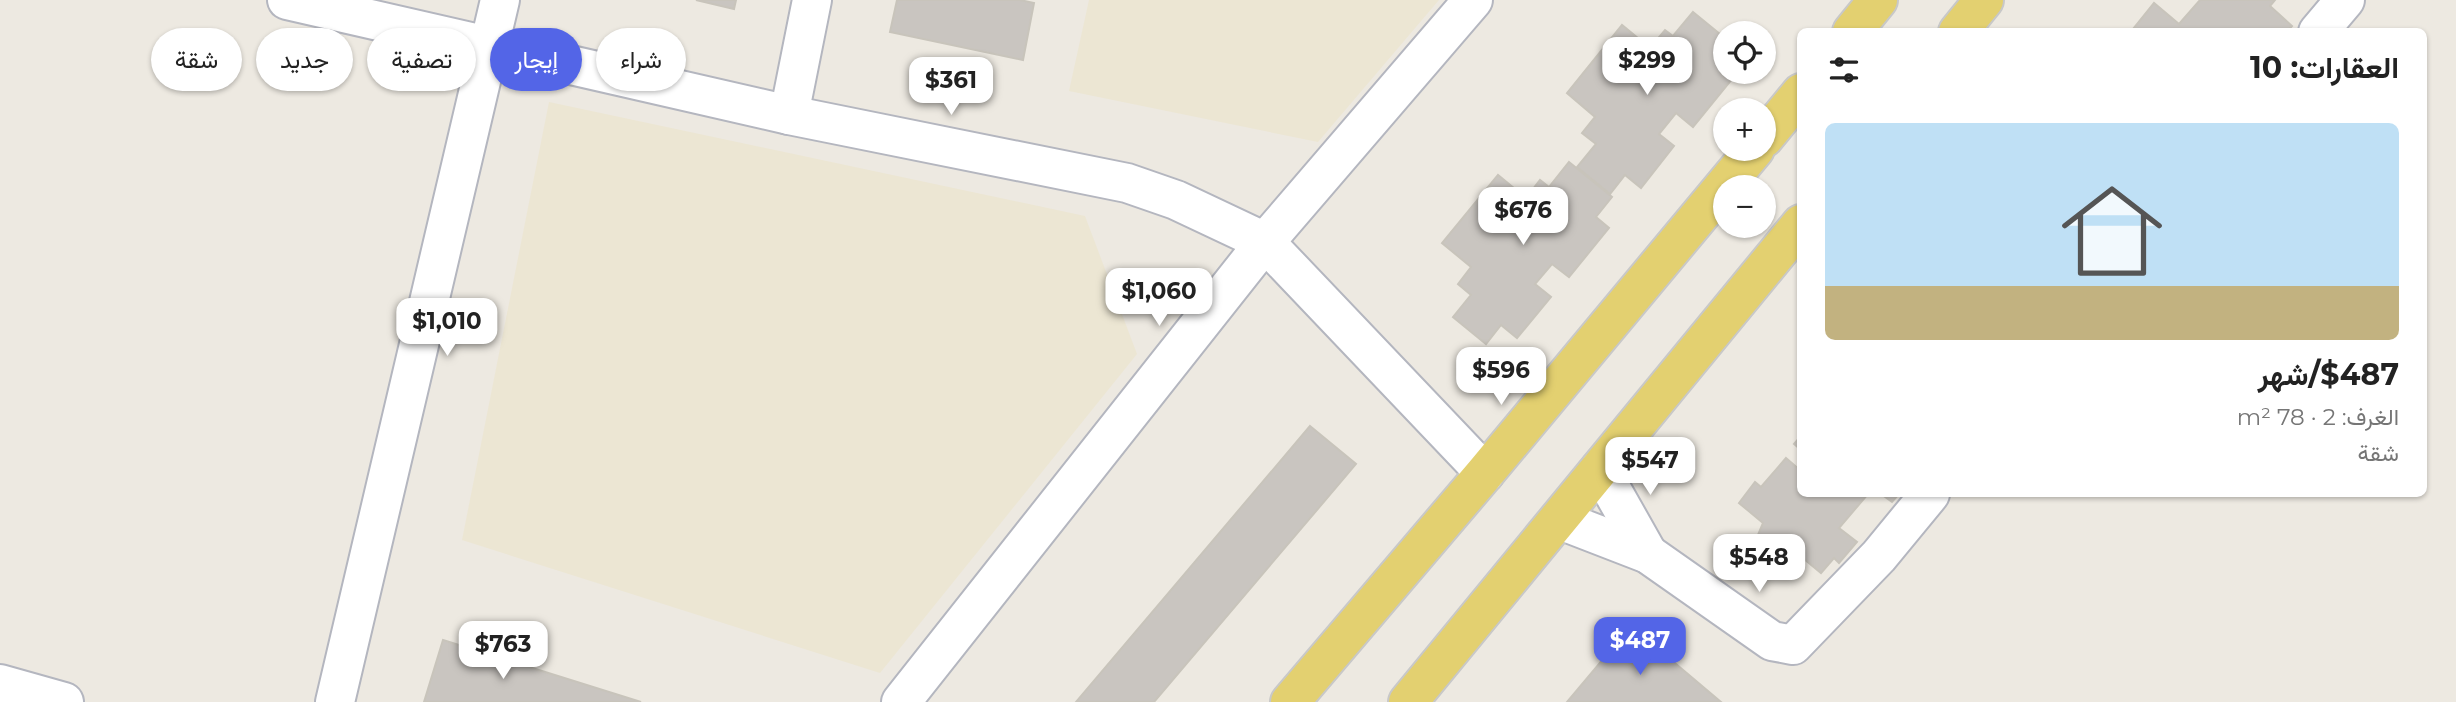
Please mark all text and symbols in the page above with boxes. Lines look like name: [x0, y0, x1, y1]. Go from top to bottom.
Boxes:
map controls: [1713, 21, 1776, 238]
button: locate: [1713, 21, 1776, 84]
chip: شقة: [151, 28, 242, 91]
chip: جديد: [256, 28, 353, 91]
chip: تصفية: [367, 28, 476, 91]
chip: إيجار: [490, 28, 582, 91]
chip: شراء: [596, 28, 686, 91]
pin: $299: [1606, 38, 1688, 97]
text: $299: [1618, 46, 1676, 74]
text: العقارات: 10: [2250, 49, 2399, 86]
icon: filters: [1825, 51, 1863, 89]
pin: $361: [910, 58, 992, 117]
text: $361: [925, 66, 977, 94]
button: +: [1713, 98, 1776, 161]
icon: home: [2049, 168, 2175, 294]
button: −: [1713, 175, 1776, 238]
pin: $676: [1482, 188, 1564, 247]
text: $676: [1494, 196, 1552, 224]
pin: $1,060: [1102, 268, 1216, 328]
text: $1,060: [1121, 277, 1197, 305]
pin: $1,010: [390, 298, 504, 358]
text: $1,010: [412, 307, 482, 335]
pin: $596: [1460, 348, 1542, 407]
text: $596: [1472, 356, 1530, 384]
text: $487/شهر: [2258, 356, 2399, 393]
text: الغرف: 2 · 78 m²: [2237, 403, 2399, 431]
pin: $547: [1609, 438, 1691, 497]
text: شقة: [2357, 439, 2399, 467]
text: $547: [1621, 446, 1679, 474]
pin: $548: [1718, 534, 1800, 594]
text: $548: [1729, 543, 1789, 571]
pin: $487: [1599, 618, 1681, 677]
pin: $763: [462, 622, 544, 681]
text: $487: [1610, 626, 1670, 654]
text: $763: [475, 630, 531, 658]

